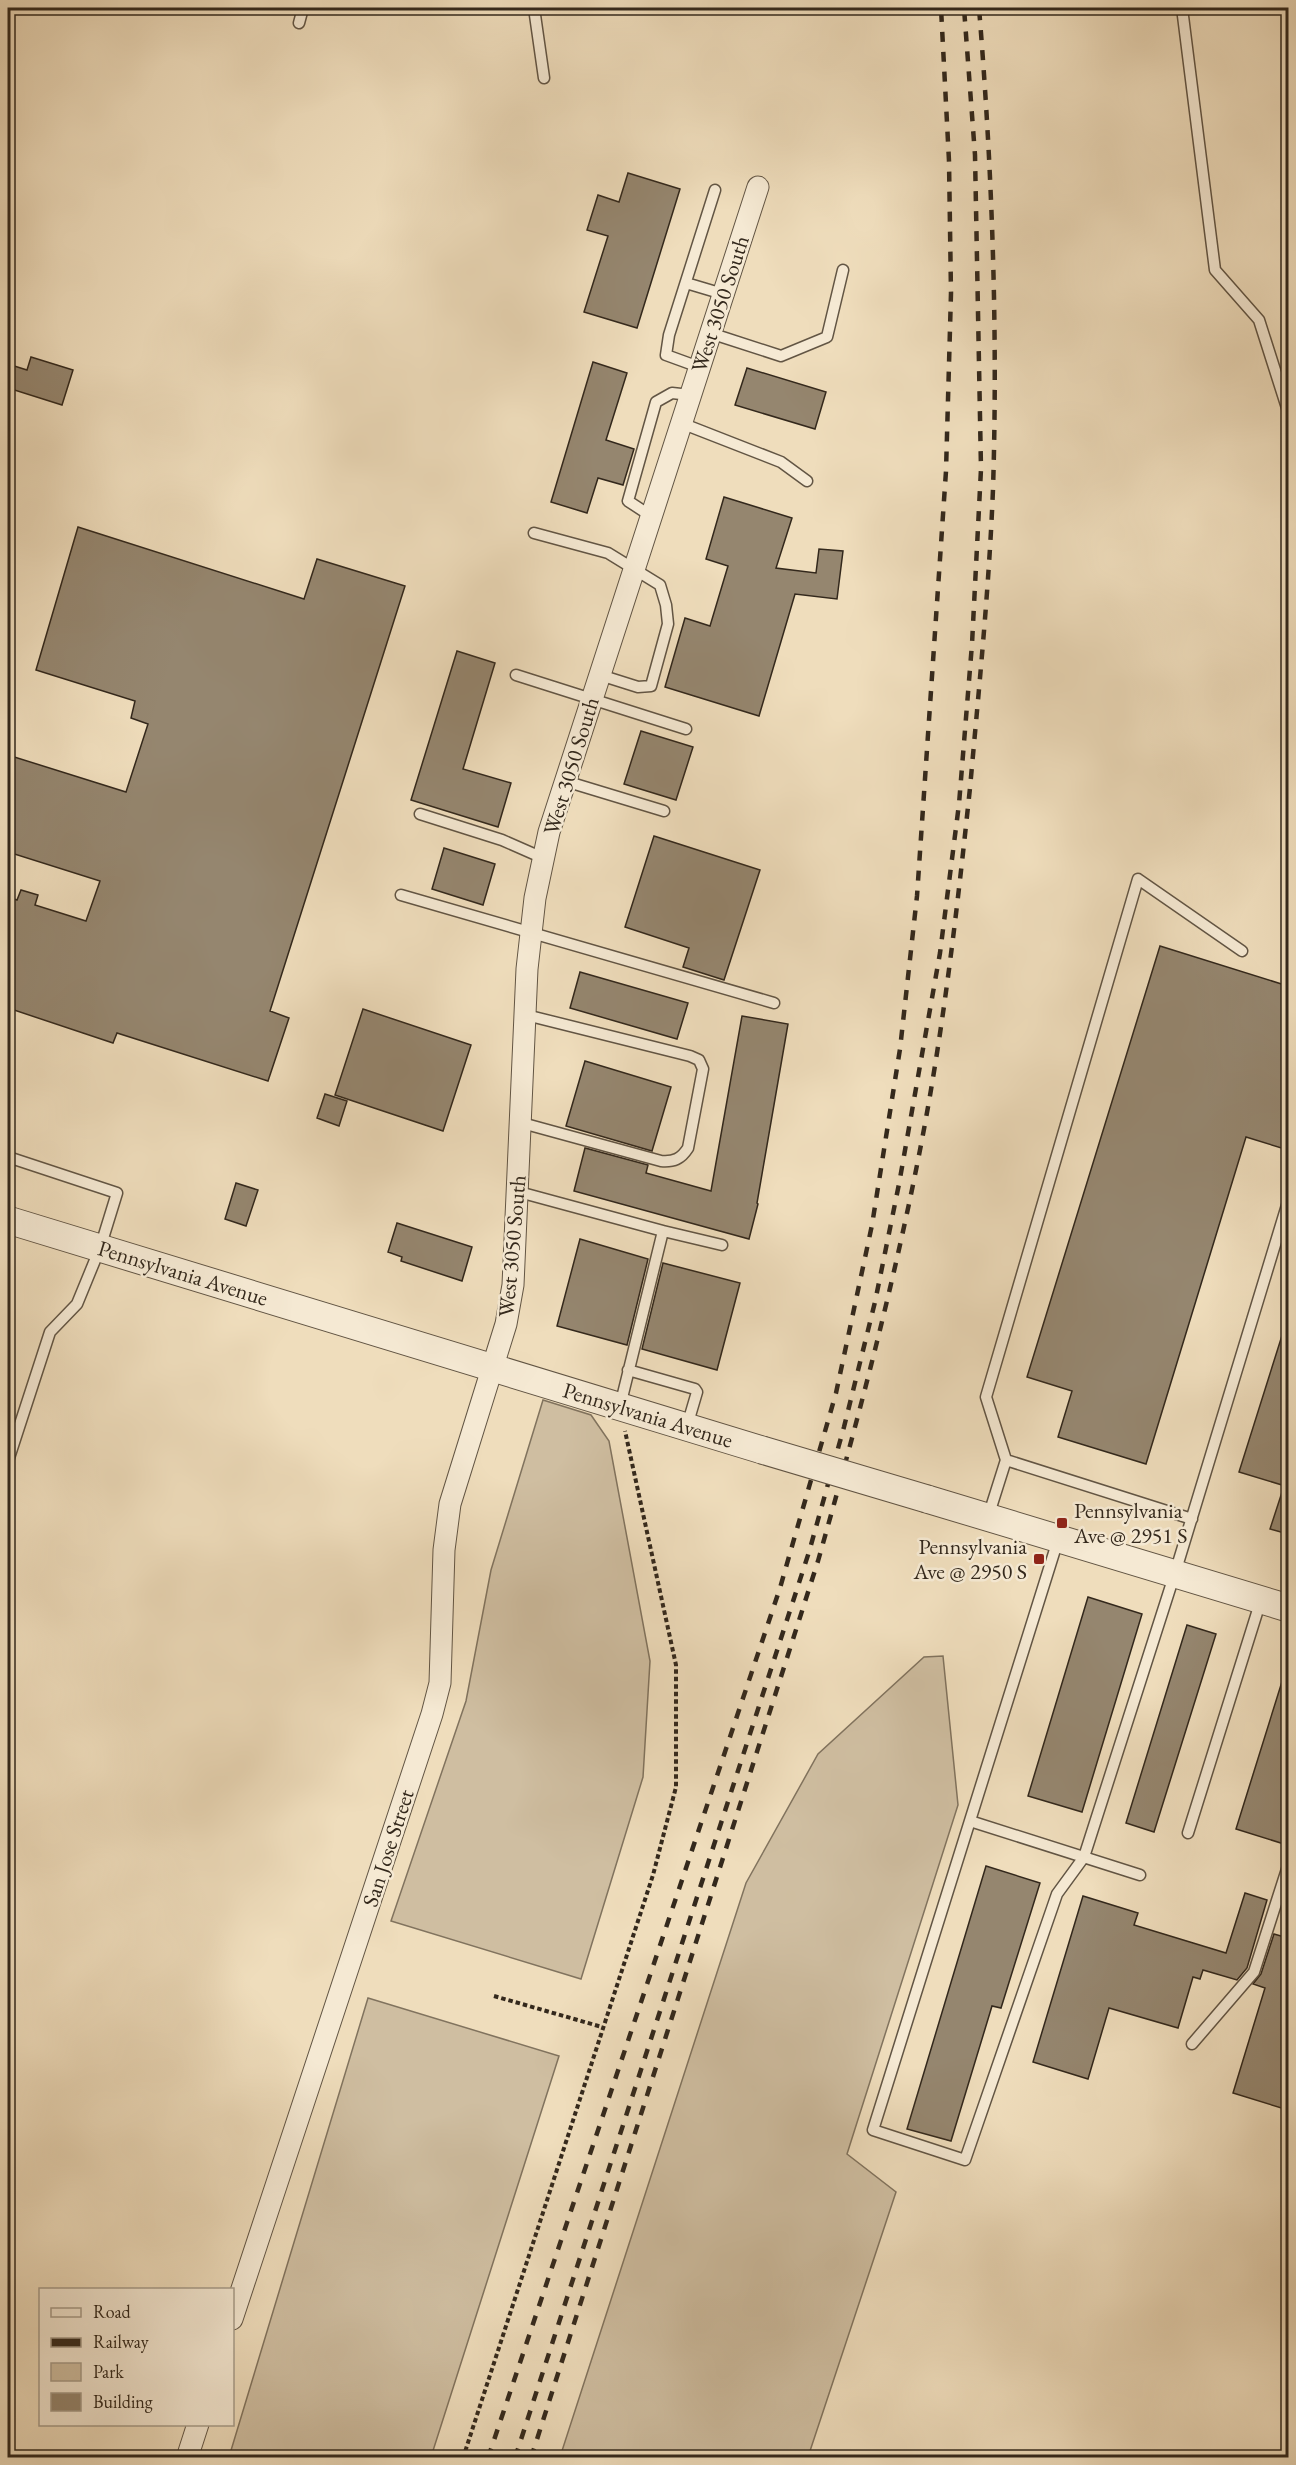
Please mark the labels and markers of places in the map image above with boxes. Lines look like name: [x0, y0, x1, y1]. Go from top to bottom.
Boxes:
place label: Pennsylvania Ave @ 2951 S: [1073, 1496, 1188, 1550]
marker: Pennsylvania Ave @ 2951 S: [1055, 1516, 1069, 1530]
place label: Pennsylvania Ave @ 2950 S: [913, 1532, 1027, 1586]
marker: Pennsylvania Ave @ 2950 S: [1032, 1552, 1046, 1566]

